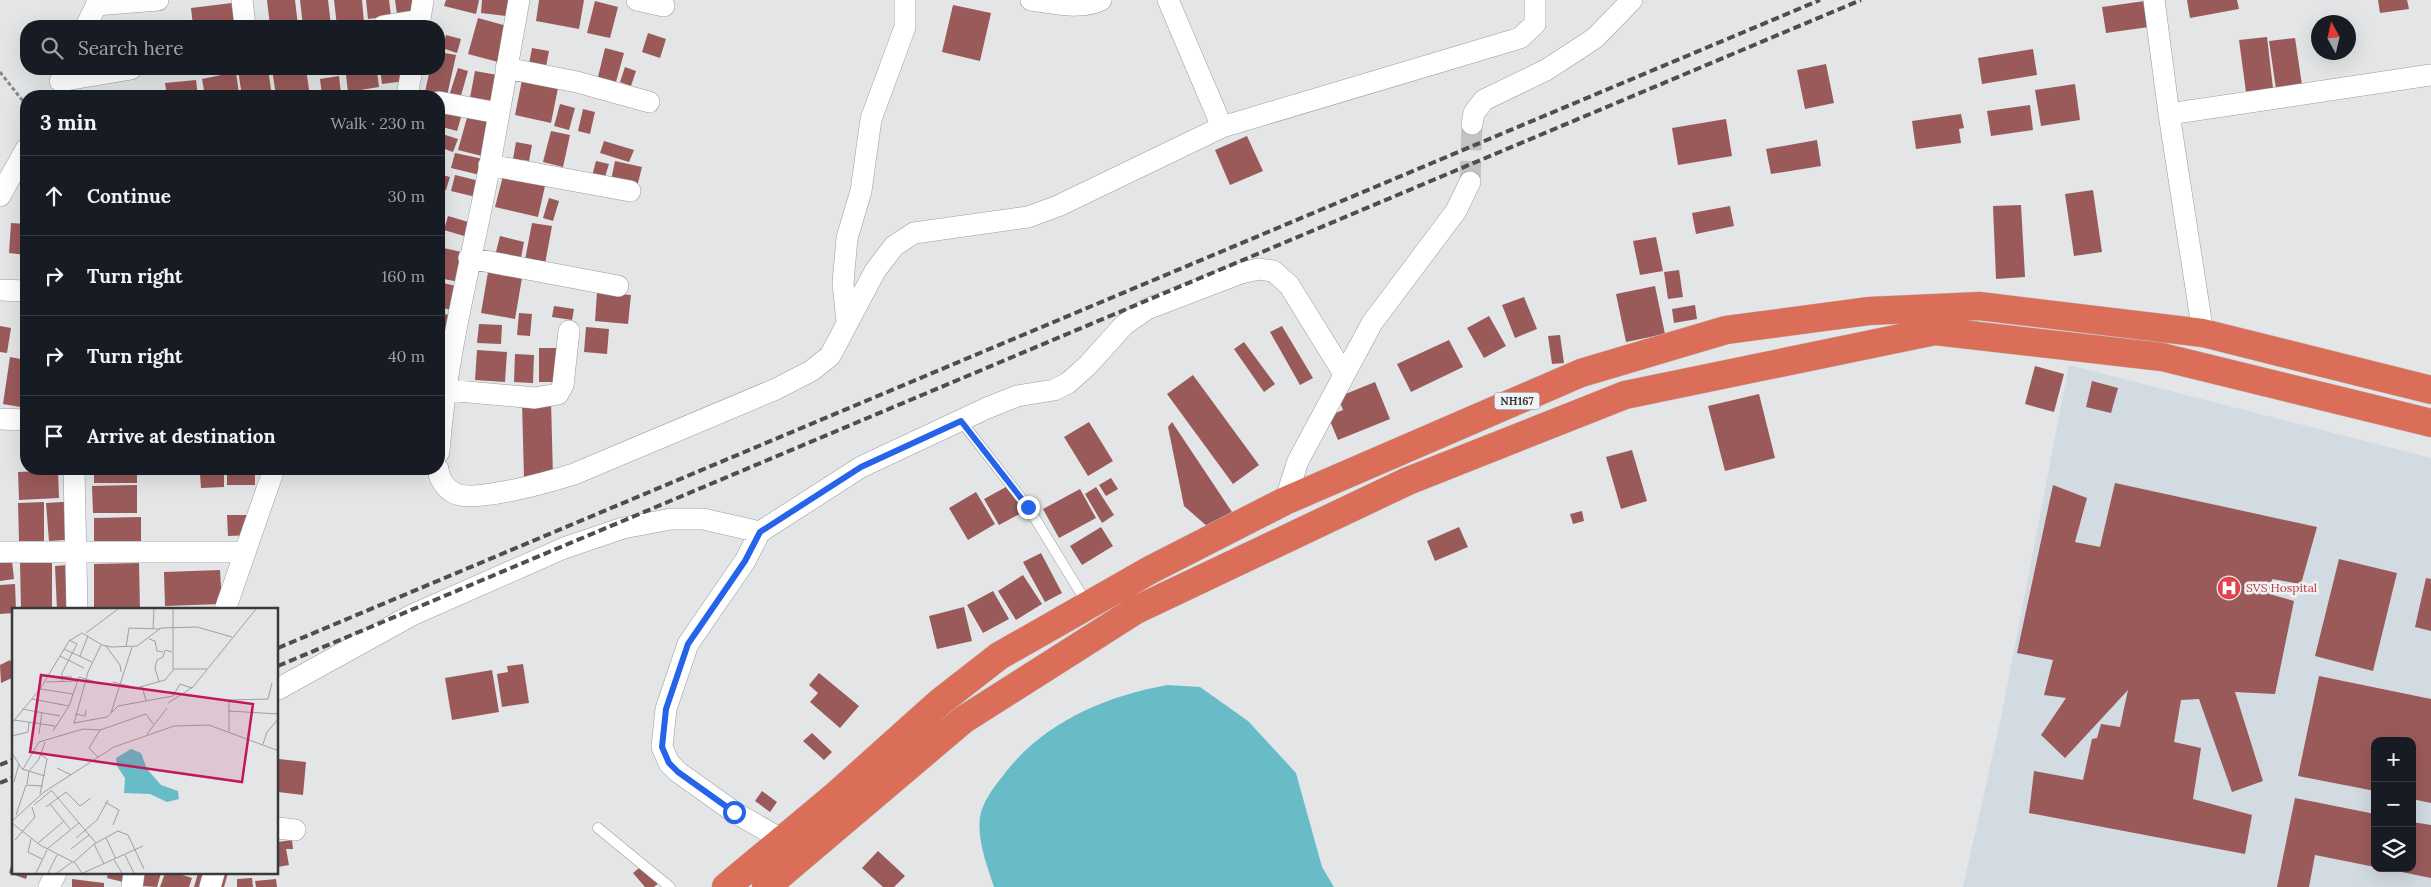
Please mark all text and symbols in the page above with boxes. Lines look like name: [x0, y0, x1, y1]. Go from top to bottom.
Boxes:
north arrow: [2311, 15, 2356, 60]
search box: [20, 20, 445, 75]
icon: search: [38, 34, 66, 62]
text: Search here: [78, 36, 184, 60]
text: 3 min: [40, 109, 97, 136]
text: Walk · 230 m: [330, 113, 425, 133]
icon: ahead: [40, 182, 68, 210]
text: Continue: [87, 184, 171, 208]
text: 30 m: [388, 186, 425, 206]
icon: right: [40, 262, 68, 290]
text: Turn right: [87, 264, 183, 288]
text: 160 m: [381, 266, 425, 286]
icon: right: [40, 342, 68, 370]
text: Turn right: [87, 344, 183, 368]
text: 40 m: [388, 346, 425, 366]
road number: NH167: [1494, 392, 1540, 410]
icon: arrive: [40, 422, 68, 450]
text: Arrive at destination: [87, 424, 276, 448]
route end: [1017, 496, 1040, 519]
hospital icon: SVS Hospital: [2216, 575, 2242, 601]
place label: SVS Hospital: [2246, 580, 2317, 595]
inset map: [12, 608, 279, 874]
map controls: [2371, 737, 2416, 872]
button: +: [2371, 737, 2416, 782]
button: −: [2371, 782, 2416, 827]
route start: [723, 801, 746, 824]
button: layers: [2371, 827, 2416, 872]

